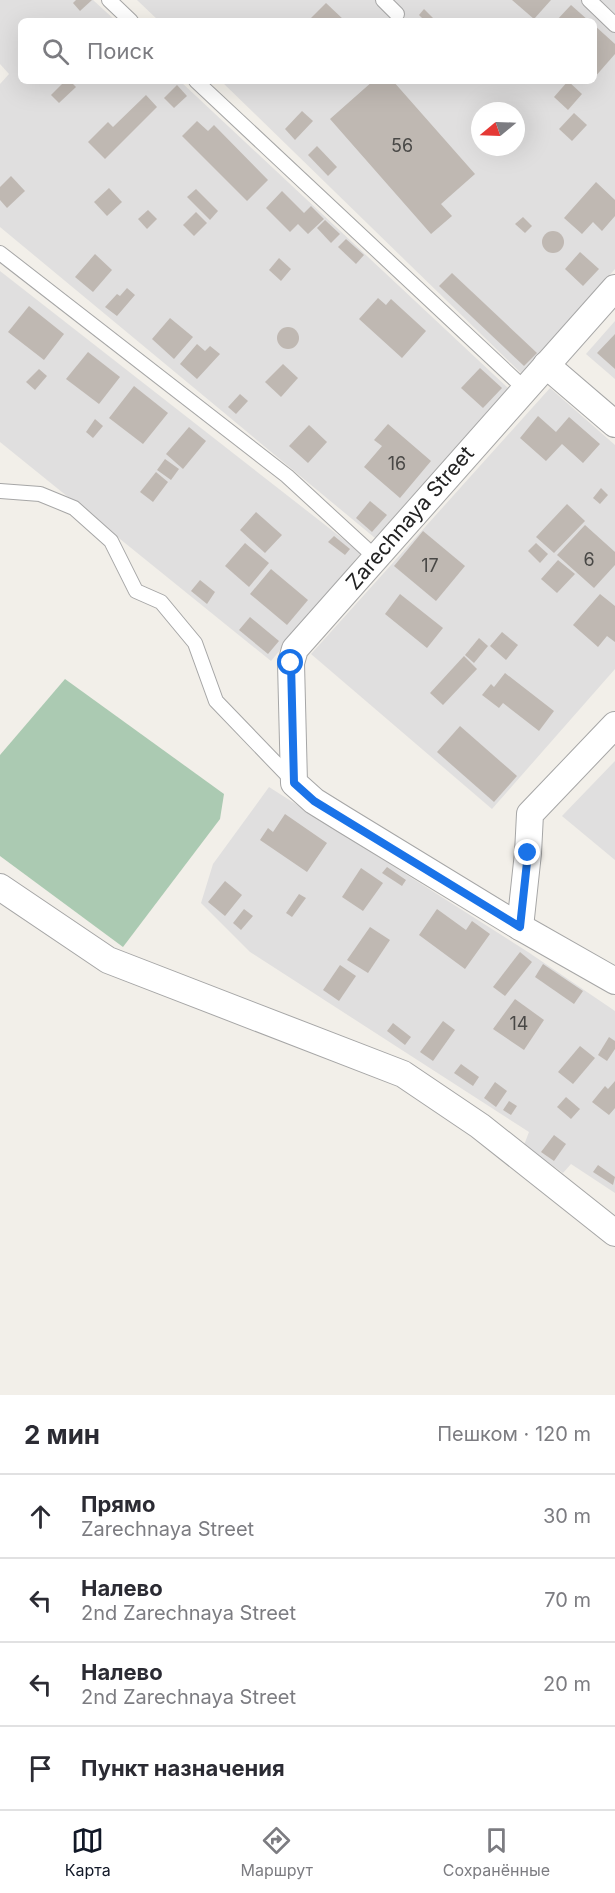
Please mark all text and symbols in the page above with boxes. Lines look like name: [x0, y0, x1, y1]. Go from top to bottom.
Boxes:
search box: [18, 18, 597, 84]
icon: search: [39, 35, 72, 68]
text: Поиск: [87, 38, 154, 64]
north arrow: [471, 102, 525, 156]
house number: 56: [391, 135, 413, 156]
street label: Zarechnaya Street: [341, 441, 479, 594]
house number: 16: [388, 453, 406, 474]
house number: 6: [583, 549, 595, 570]
house number: 17: [421, 555, 439, 576]
route start: [277, 649, 303, 675]
route end: [514, 839, 540, 865]
house number: 14: [510, 1013, 528, 1034]
text: 2 мин: [24, 1419, 100, 1450]
text: Пешком · 120 m: [437, 1422, 591, 1446]
text: Прямо: [81, 1491, 155, 1517]
icon: ahead: [24, 1500, 57, 1533]
text: 30 m: [543, 1504, 591, 1528]
text: Zarechnaya Street: [81, 1517, 254, 1541]
text: Налево: [81, 1575, 163, 1601]
icon: left: [24, 1584, 57, 1617]
text: 70 m: [544, 1588, 591, 1612]
text: 2nd Zarechnaya Street: [81, 1601, 296, 1625]
text: Налево: [81, 1659, 163, 1685]
icon: left: [24, 1668, 57, 1701]
text: 20 m: [543, 1672, 591, 1696]
text: 2nd Zarechnaya Street: [81, 1685, 296, 1709]
icon: arrive: [24, 1752, 57, 1785]
text: Пункт назначения: [81, 1755, 285, 1781]
tab: Карта: [65, 1824, 111, 1880]
tab: Маршрут: [240, 1824, 313, 1880]
tab: Сохранённые: [443, 1824, 550, 1880]

